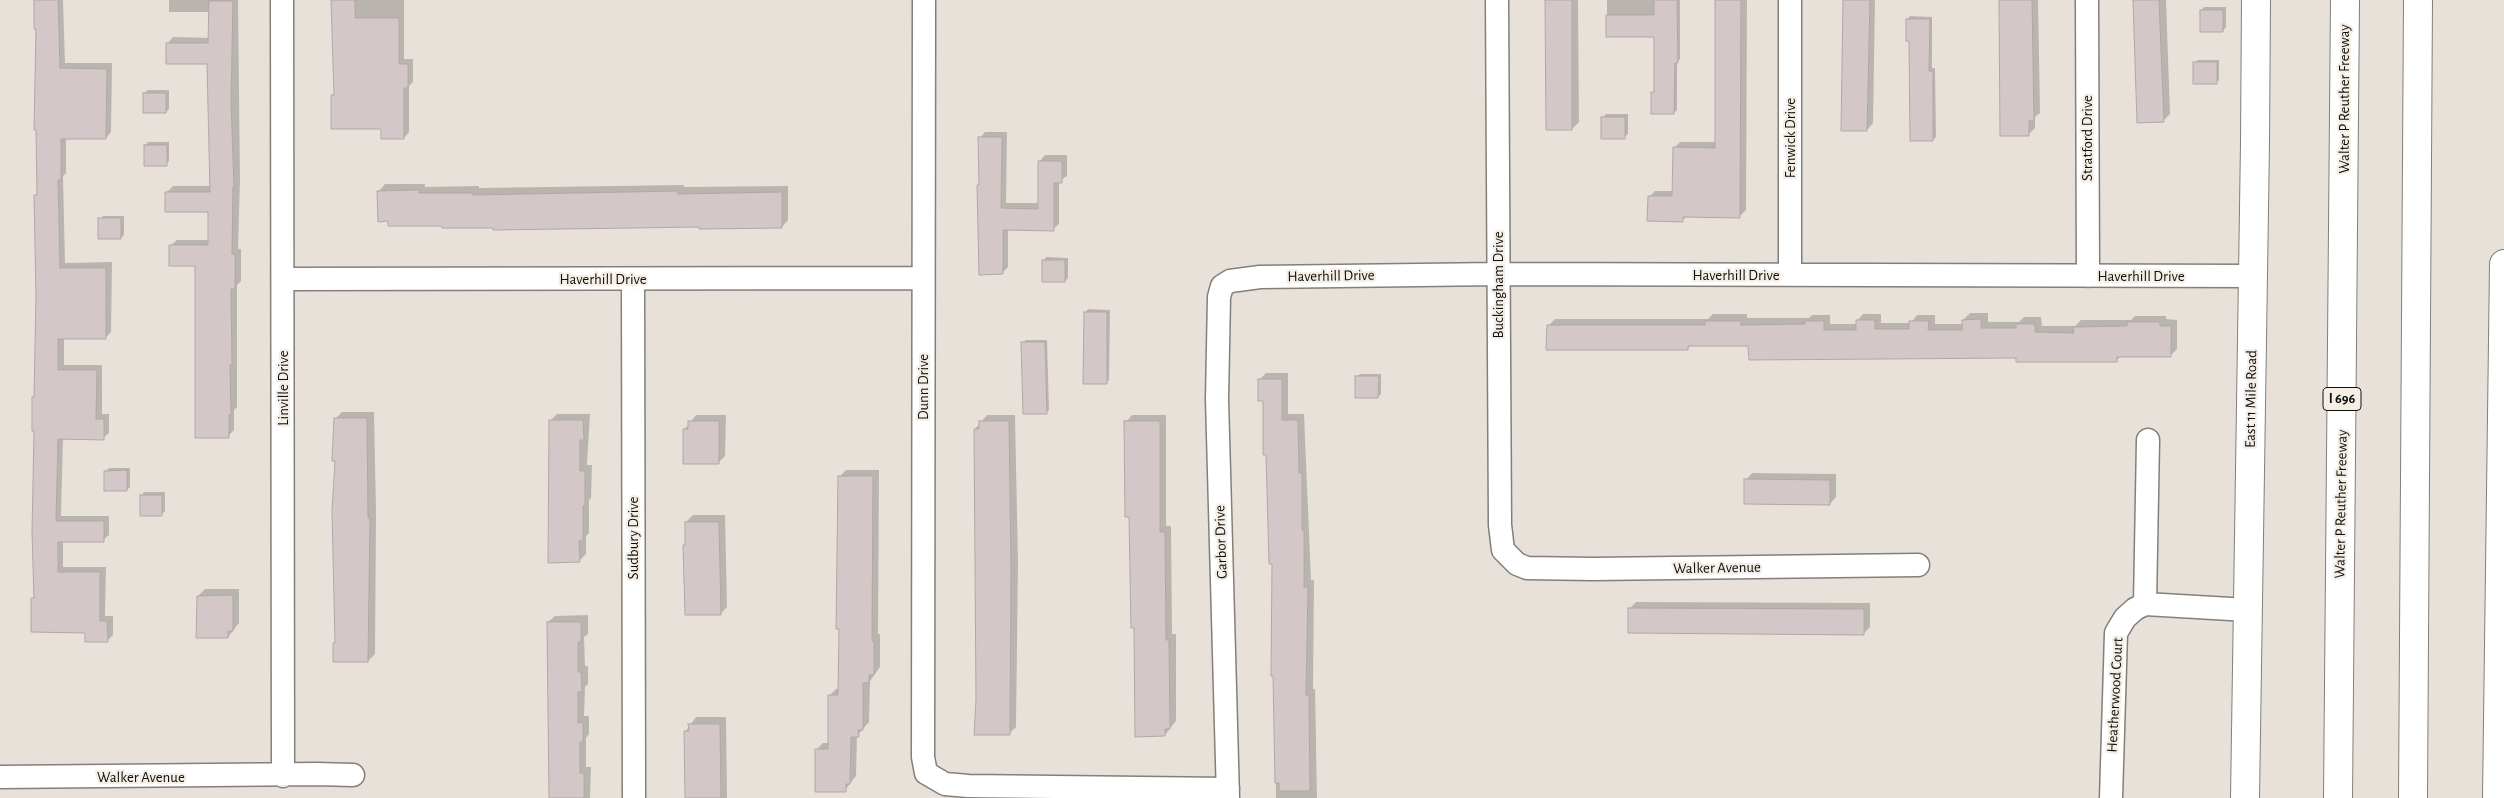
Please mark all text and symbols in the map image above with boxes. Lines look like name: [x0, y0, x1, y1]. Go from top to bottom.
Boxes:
street label: Walter P Reuther Freeway: [2335, 24, 2353, 174]
street label: Stratford Drive: [2078, 95, 2096, 181]
street label: Fenwick Drive: [1781, 98, 1799, 178]
street label: Buckingham Drive: [1489, 231, 1507, 339]
street label: Haverhill Drive: [1287, 266, 1375, 286]
street label: Haverhill Drive: [1692, 266, 1780, 284]
street label: Haverhill Drive: [2097, 267, 2185, 285]
street label: Haverhill Drive: [559, 270, 647, 288]
street label: Linville Drive: [274, 350, 292, 426]
street label: East 11 Mile Road: [2241, 350, 2261, 448]
street label: Dunn Drive: [914, 354, 932, 420]
road number: I 696: [2323, 388, 2361, 410]
street label: Walter P Reuther Freeway: [2331, 429, 2351, 579]
street label: Sudbury Drive: [624, 497, 642, 579]
street label: Garbor Drive: [1211, 505, 1231, 579]
street label: Walker Avenue: [1673, 558, 1761, 578]
street label: Heatherwood Court: [2103, 637, 2127, 753]
street label: Walker Avenue: [97, 768, 185, 786]

